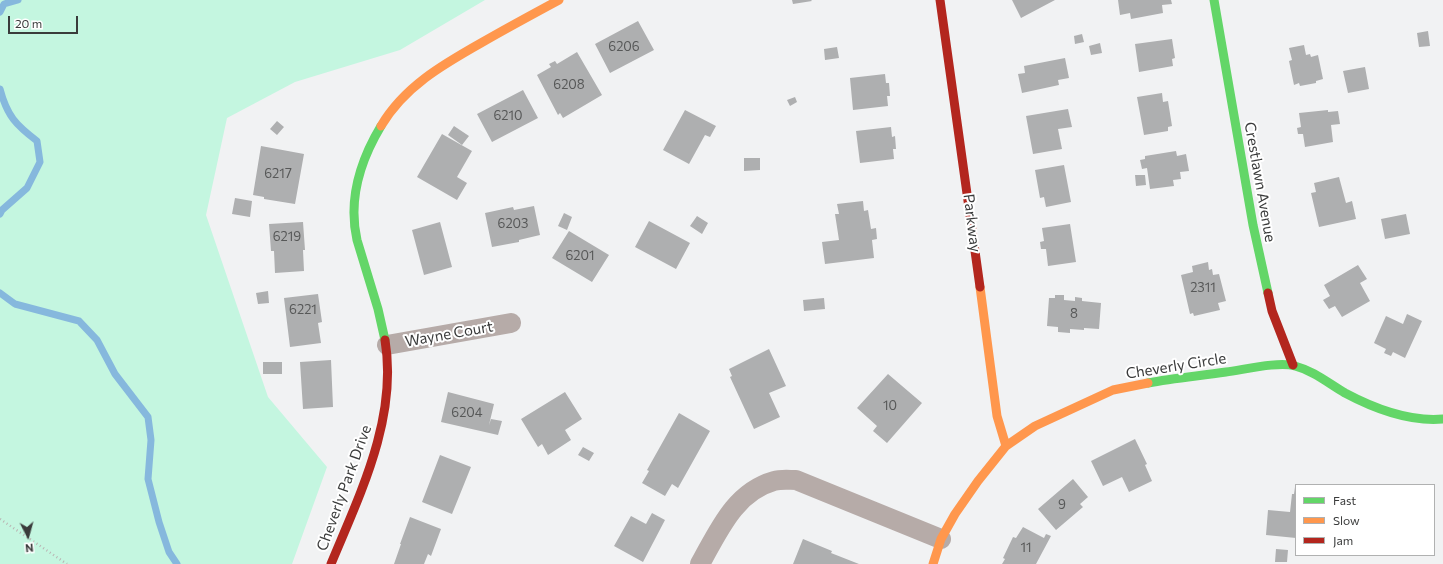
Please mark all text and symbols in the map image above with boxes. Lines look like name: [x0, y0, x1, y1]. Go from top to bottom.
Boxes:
scale bar: [10, 8, 80, 34]
text: 20 m: [15, 16, 42, 30]
house number: 6206: [608, 39, 640, 55]
house number: 6208: [553, 77, 585, 93]
house number: 6210: [493, 108, 523, 124]
street label: Crestlawn Avenue: [1241, 120, 1279, 244]
house number: 6217: [264, 166, 292, 182]
street label: Parkway: [959, 193, 985, 253]
house number: 6203: [498, 216, 528, 232]
house number: 6219: [273, 229, 301, 245]
house number: 6201: [565, 248, 595, 264]
house number: 2311: [1190, 280, 1216, 296]
house number: 6221: [289, 302, 317, 318]
house number: 8: [1070, 306, 1078, 322]
street label: Wayne Court: [404, 317, 494, 351]
street label: Cheverly Circle: [1125, 349, 1227, 383]
house number: 10: [883, 398, 897, 414]
house number: 6204: [451, 405, 483, 421]
street label: Cheverly Park Drive: [313, 422, 375, 554]
legend: [1295, 484, 1435, 556]
text: Fast: [1333, 493, 1356, 507]
house number: 9: [1058, 497, 1066, 513]
text: Slow: [1333, 513, 1360, 527]
north arrow: [8, 516, 48, 556]
text: Jam: [1333, 533, 1353, 547]
house number: 11: [1020, 540, 1032, 556]
text: N: [25, 542, 34, 555]

